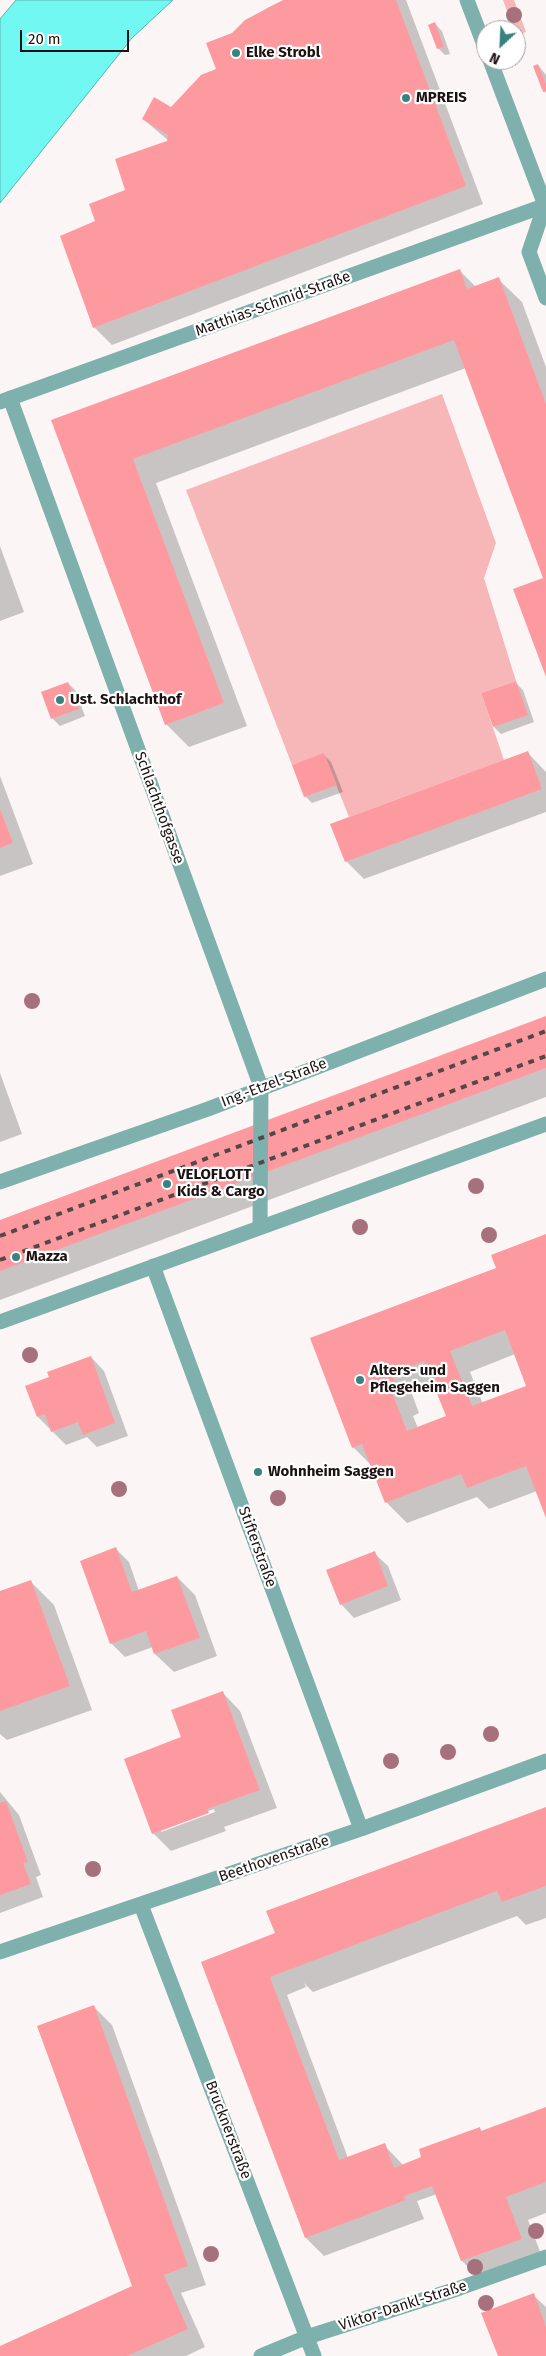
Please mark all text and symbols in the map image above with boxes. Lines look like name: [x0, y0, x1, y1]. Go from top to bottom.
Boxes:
scale bar: [22, 20, 131, 52]
north arrow: [476, 20, 526, 70]
text: 20 m: [28, 30, 61, 48]
place label: Elke Strobl: [246, 44, 320, 62]
marker: Elke Strobl: [230, 47, 242, 59]
text: N: [487, 48, 503, 68]
place label: MPREIS: [416, 89, 467, 107]
marker: MPREIS: [400, 92, 412, 104]
street label: Matthias-Schmid-Straße: [193, 268, 353, 340]
place label: Ust. Schlachthof: [70, 691, 181, 709]
marker: Ust. Schlachthof: [54, 694, 66, 706]
street label: Schlachthofgasse: [130, 749, 188, 867]
street label: Ing.-Etzel-Straße: [219, 1055, 329, 1111]
place label: VELOFLOTT Kids & Cargo: [177, 1166, 265, 1201]
marker: VELOFLOTT Kids & Cargo: [161, 1178, 173, 1190]
place label: Mazza: [26, 1248, 68, 1266]
marker: Mazza: [10, 1251, 22, 1263]
place label: Alters- und Pflegeheim Saggen: [370, 1362, 500, 1397]
marker: Alters- und Pflegeheim Saggen: [354, 1374, 366, 1386]
place label: Wohnheim Saggen: [268, 1463, 394, 1481]
marker: Wohnheim Saggen: [252, 1466, 264, 1478]
street label: Stifterstraße: [234, 1504, 280, 1590]
street label: Beethovenstraße: [216, 1832, 332, 1886]
street label: Brucknerstraße: [201, 2078, 255, 2182]
street label: Viktor-Dankl-Straße: [337, 2277, 469, 2335]

